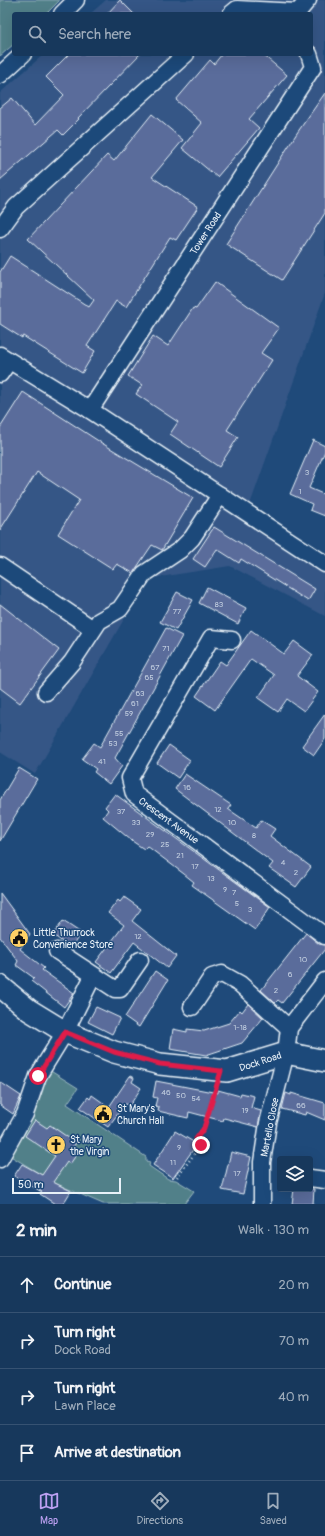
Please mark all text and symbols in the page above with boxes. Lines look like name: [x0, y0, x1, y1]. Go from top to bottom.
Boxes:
search box: [12, 12, 313, 56]
icon: search: [26, 23, 48, 45]
text: Search here: [58, 25, 131, 44]
street label: Tower Road: [188, 210, 224, 257]
house number: 3: [305, 468, 310, 477]
house number: 1: [298, 487, 302, 496]
house number: 83: [215, 600, 224, 609]
house number: 77: [173, 607, 182, 616]
house number: 71: [162, 644, 170, 653]
house number: 67: [151, 663, 160, 672]
house number: 65: [145, 673, 154, 682]
house number: 63: [135, 689, 145, 698]
house number: 61: [131, 699, 139, 708]
house number: 59: [125, 709, 133, 718]
house number: 55: [115, 729, 123, 738]
house number: 53: [109, 739, 118, 748]
house number: 41: [98, 757, 106, 766]
house number: 16: [183, 783, 191, 792]
street label: Crescent Avenue: [136, 795, 201, 847]
house number: 12: [214, 805, 222, 814]
house number: 37: [117, 807, 126, 816]
house number: 33: [132, 818, 141, 827]
house number: 10: [228, 818, 237, 827]
house number: 29: [146, 830, 154, 839]
house number: 8: [252, 831, 256, 840]
house number: 25: [161, 840, 169, 849]
house number: 21: [176, 851, 184, 860]
house number: 4: [281, 858, 286, 867]
house number: 17: [191, 862, 199, 871]
house number: 2: [294, 868, 299, 877]
house number: 13: [207, 874, 215, 883]
house number: 9: [223, 885, 227, 894]
house number: 7: [232, 888, 237, 897]
house number: 5: [235, 899, 239, 908]
house number: 3: [248, 905, 253, 914]
public building icon: Little Thurrock Convenience Store: [8, 927, 30, 949]
place label: Little Thurrock Convenience Store: [33, 927, 113, 951]
house number: 12: [134, 932, 142, 941]
house number: 10: [299, 955, 308, 964]
house number: 6: [288, 970, 293, 979]
house number: 2: [274, 986, 279, 995]
house number: 1-18: [233, 1023, 247, 1032]
street label: Dock Road: [238, 1049, 283, 1074]
route start: [29, 1067, 47, 1085]
house number: 46: [161, 1088, 171, 1097]
house number: 50: [176, 1091, 186, 1100]
house number: 54: [192, 1094, 201, 1103]
street label: Martello Close: [258, 1097, 282, 1158]
house number: 66: [296, 1101, 306, 1110]
public building icon: St Mary's Church Hall: [92, 1103, 114, 1125]
place label: St Mary's Church Hall: [117, 1103, 164, 1127]
house number: 19: [241, 1106, 249, 1115]
church icon: St Mary the Virgin: [45, 1134, 67, 1156]
place label: St Mary the Virgin: [69, 1134, 110, 1158]
route end: [192, 1136, 210, 1154]
house number: 9: [177, 1143, 181, 1152]
map controls: [277, 1156, 313, 1192]
button: layers: [277, 1156, 313, 1192]
house number: 11: [170, 1158, 176, 1167]
house number: 17: [233, 1169, 241, 1178]
scale bar: [12, 1176, 121, 1195]
text: 50 m: [18, 1178, 44, 1191]
text: 2 min: [16, 1220, 57, 1241]
text: Walk · 130 m: [238, 1222, 309, 1238]
icon: ahead: [16, 1274, 38, 1296]
text: Continue: [54, 1275, 112, 1294]
text: 20 m: [278, 1277, 309, 1293]
text: Turn right: [54, 1323, 115, 1342]
icon: right: [16, 1330, 38, 1352]
text: 70 m: [279, 1333, 309, 1349]
text: Dock Road: [54, 1342, 111, 1358]
text: Turn right: [54, 1379, 115, 1398]
icon: right: [16, 1386, 38, 1408]
text: 40 m: [278, 1389, 309, 1405]
text: Lawn Place: [54, 1398, 116, 1414]
icon: arrive: [16, 1442, 38, 1464]
text: Arrive at destination: [54, 1443, 181, 1462]
tab: Map: [38, 1490, 60, 1527]
tab: Directions: [136, 1490, 183, 1527]
tab: Saved: [260, 1490, 287, 1527]

